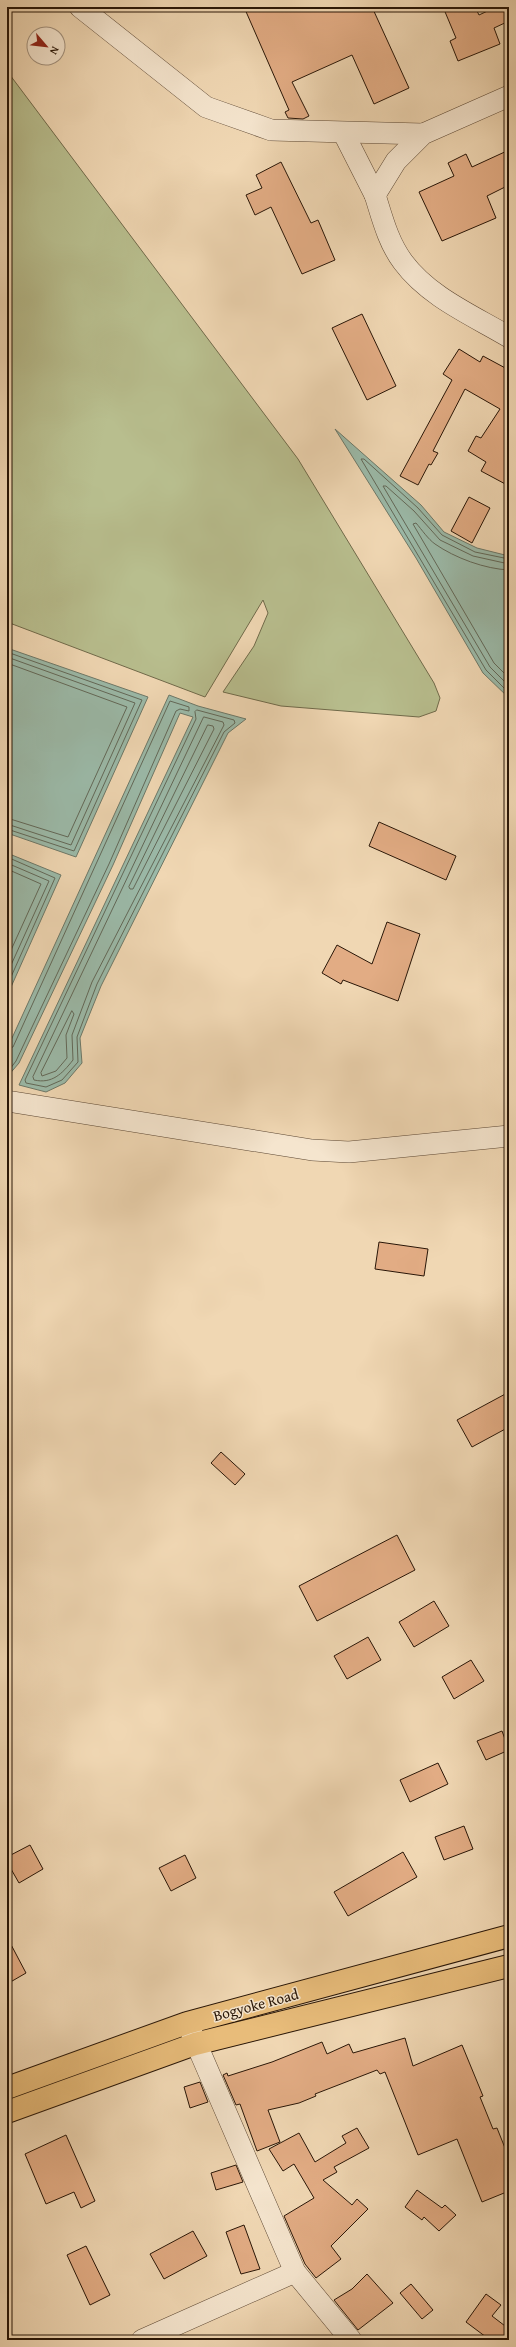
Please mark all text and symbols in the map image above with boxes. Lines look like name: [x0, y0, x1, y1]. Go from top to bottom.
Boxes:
north arrow: [26, 26, 66, 66]
text: N: [46, 44, 64, 58]
street label: Bogyoke Road: [211, 1983, 301, 2026]

